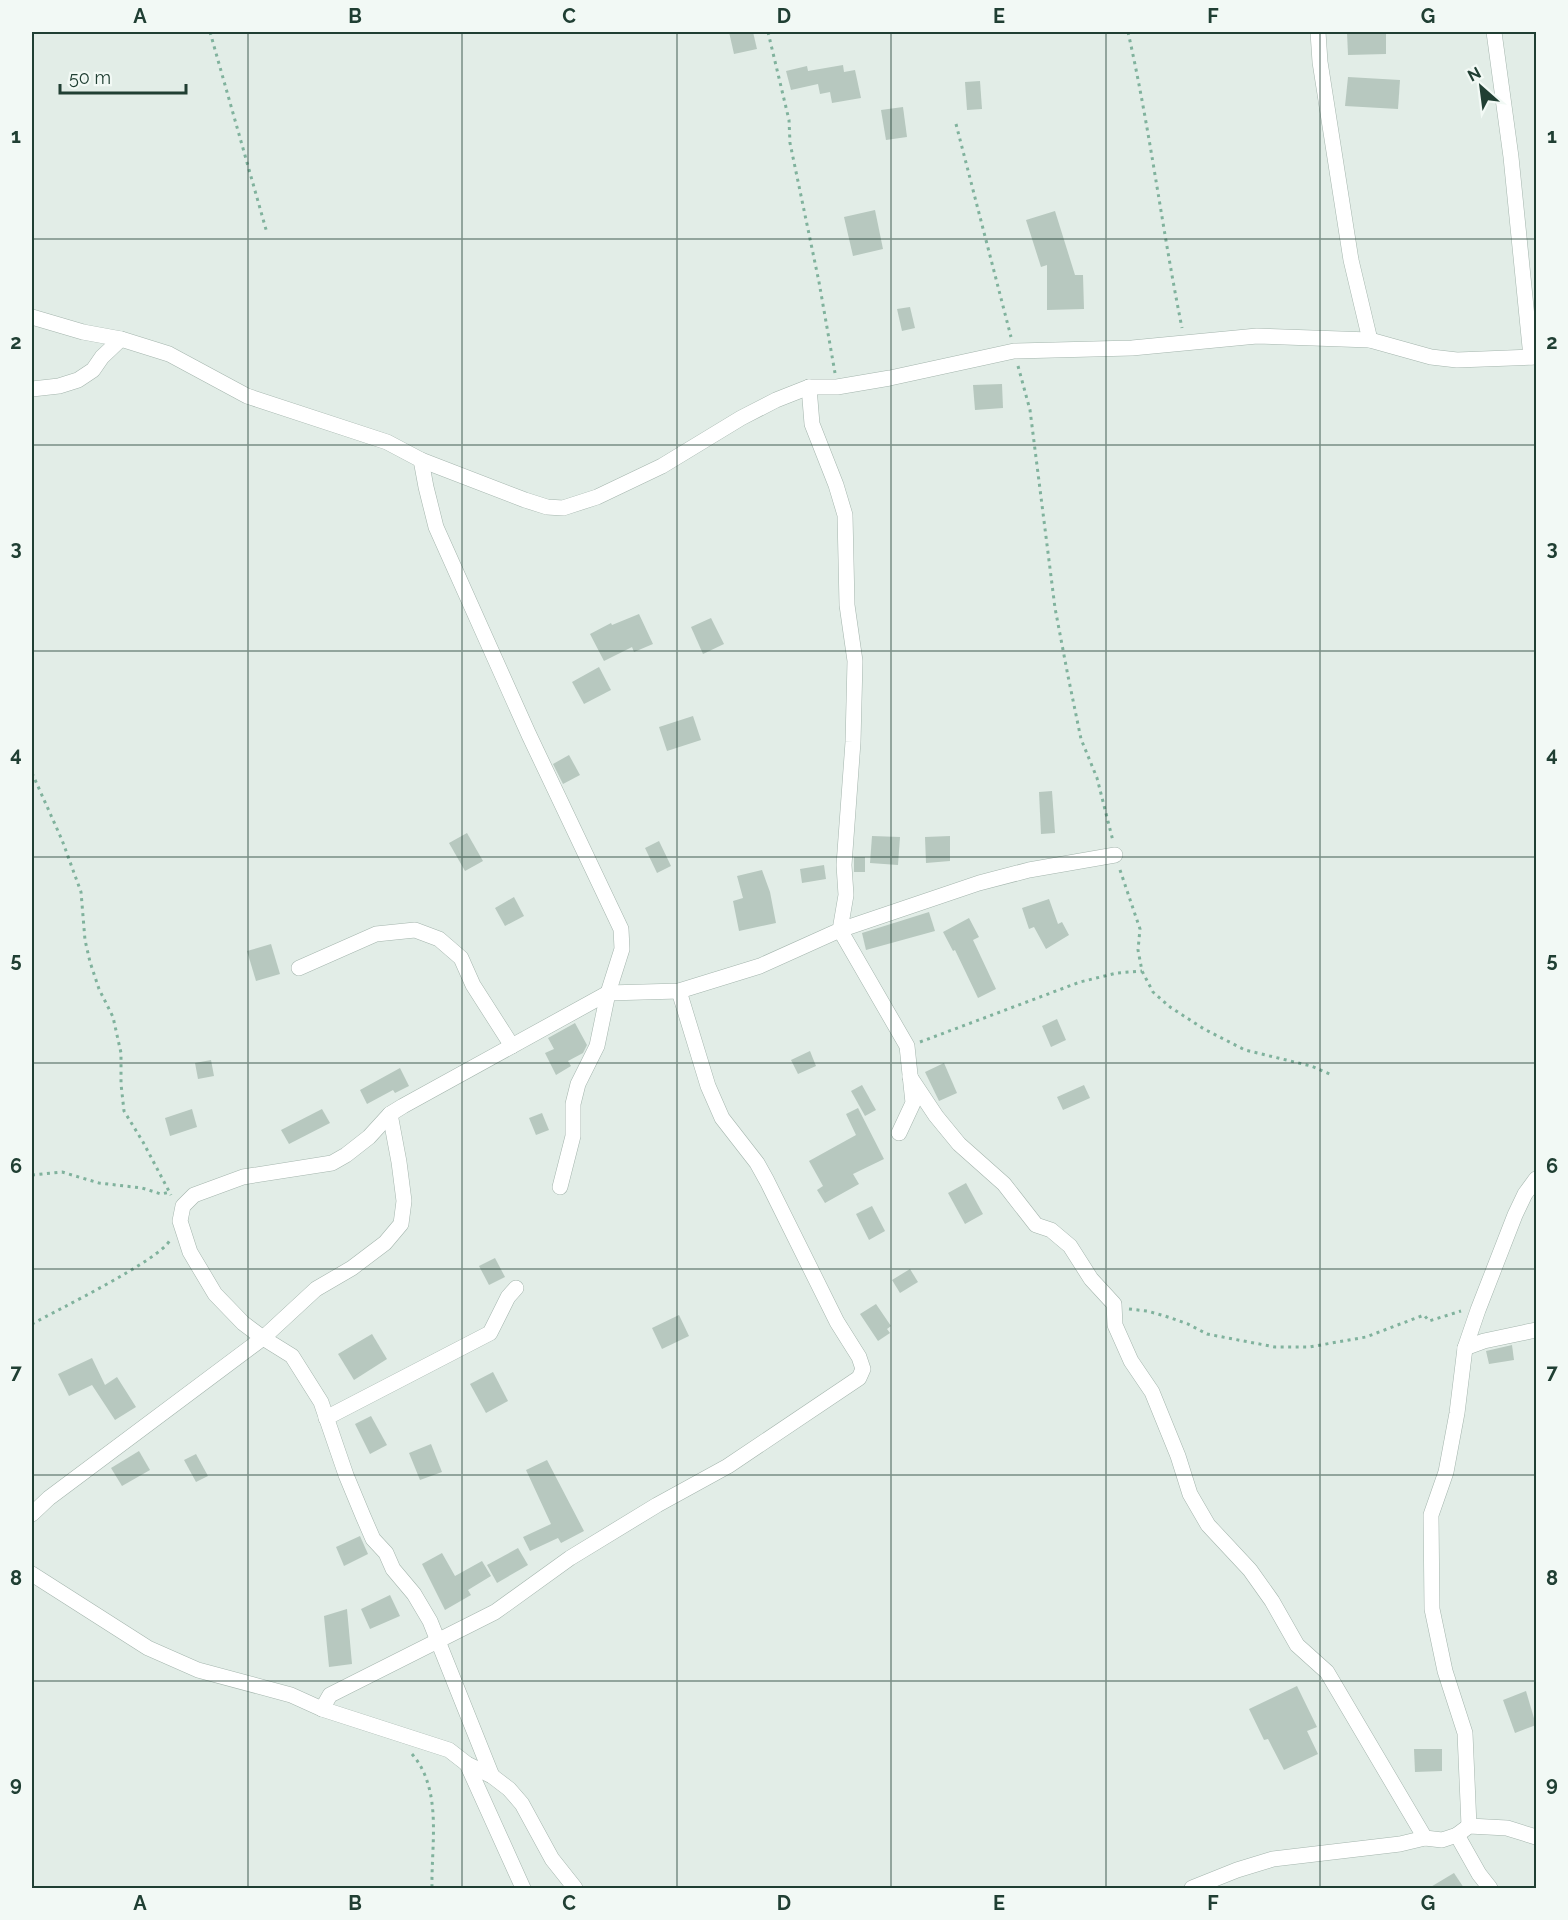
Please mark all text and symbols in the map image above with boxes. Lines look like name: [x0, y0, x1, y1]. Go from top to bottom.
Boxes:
text: A: [133, 4, 147, 28]
text: B: [348, 4, 362, 28]
text: C: [562, 4, 576, 28]
text: D: [777, 4, 791, 28]
text: E: [993, 4, 1005, 28]
text: F: [1207, 4, 1219, 28]
text: G: [1421, 4, 1435, 28]
scale bar: [60, 57, 186, 95]
north arrow: [1451, 57, 1511, 117]
text: N: [1464, 63, 1484, 85]
text: 50 m: [69, 67, 111, 88]
text: 1: [11, 124, 21, 148]
text: 1: [1547, 124, 1557, 148]
text: 2: [10, 330, 22, 354]
text: 2: [1546, 330, 1558, 354]
text: 3: [10, 536, 22, 560]
text: 3: [1546, 536, 1558, 560]
text: 4: [10, 742, 22, 766]
text: 4: [1546, 742, 1558, 766]
text: 5: [10, 948, 22, 972]
text: 5: [1546, 948, 1558, 972]
text: 6: [10, 1154, 22, 1178]
text: 6: [1546, 1154, 1558, 1178]
text: 7: [10, 1360, 22, 1384]
text: 7: [1546, 1360, 1558, 1384]
text: 8: [10, 1566, 22, 1590]
text: 8: [1546, 1566, 1558, 1590]
text: 9: [10, 1772, 22, 1796]
text: 9: [1546, 1772, 1558, 1796]
text: A: [133, 1891, 147, 1915]
text: B: [348, 1891, 362, 1915]
text: C: [562, 1891, 576, 1915]
text: D: [777, 1891, 791, 1915]
text: E: [993, 1891, 1005, 1915]
text: F: [1207, 1891, 1219, 1915]
text: G: [1421, 1891, 1435, 1915]

